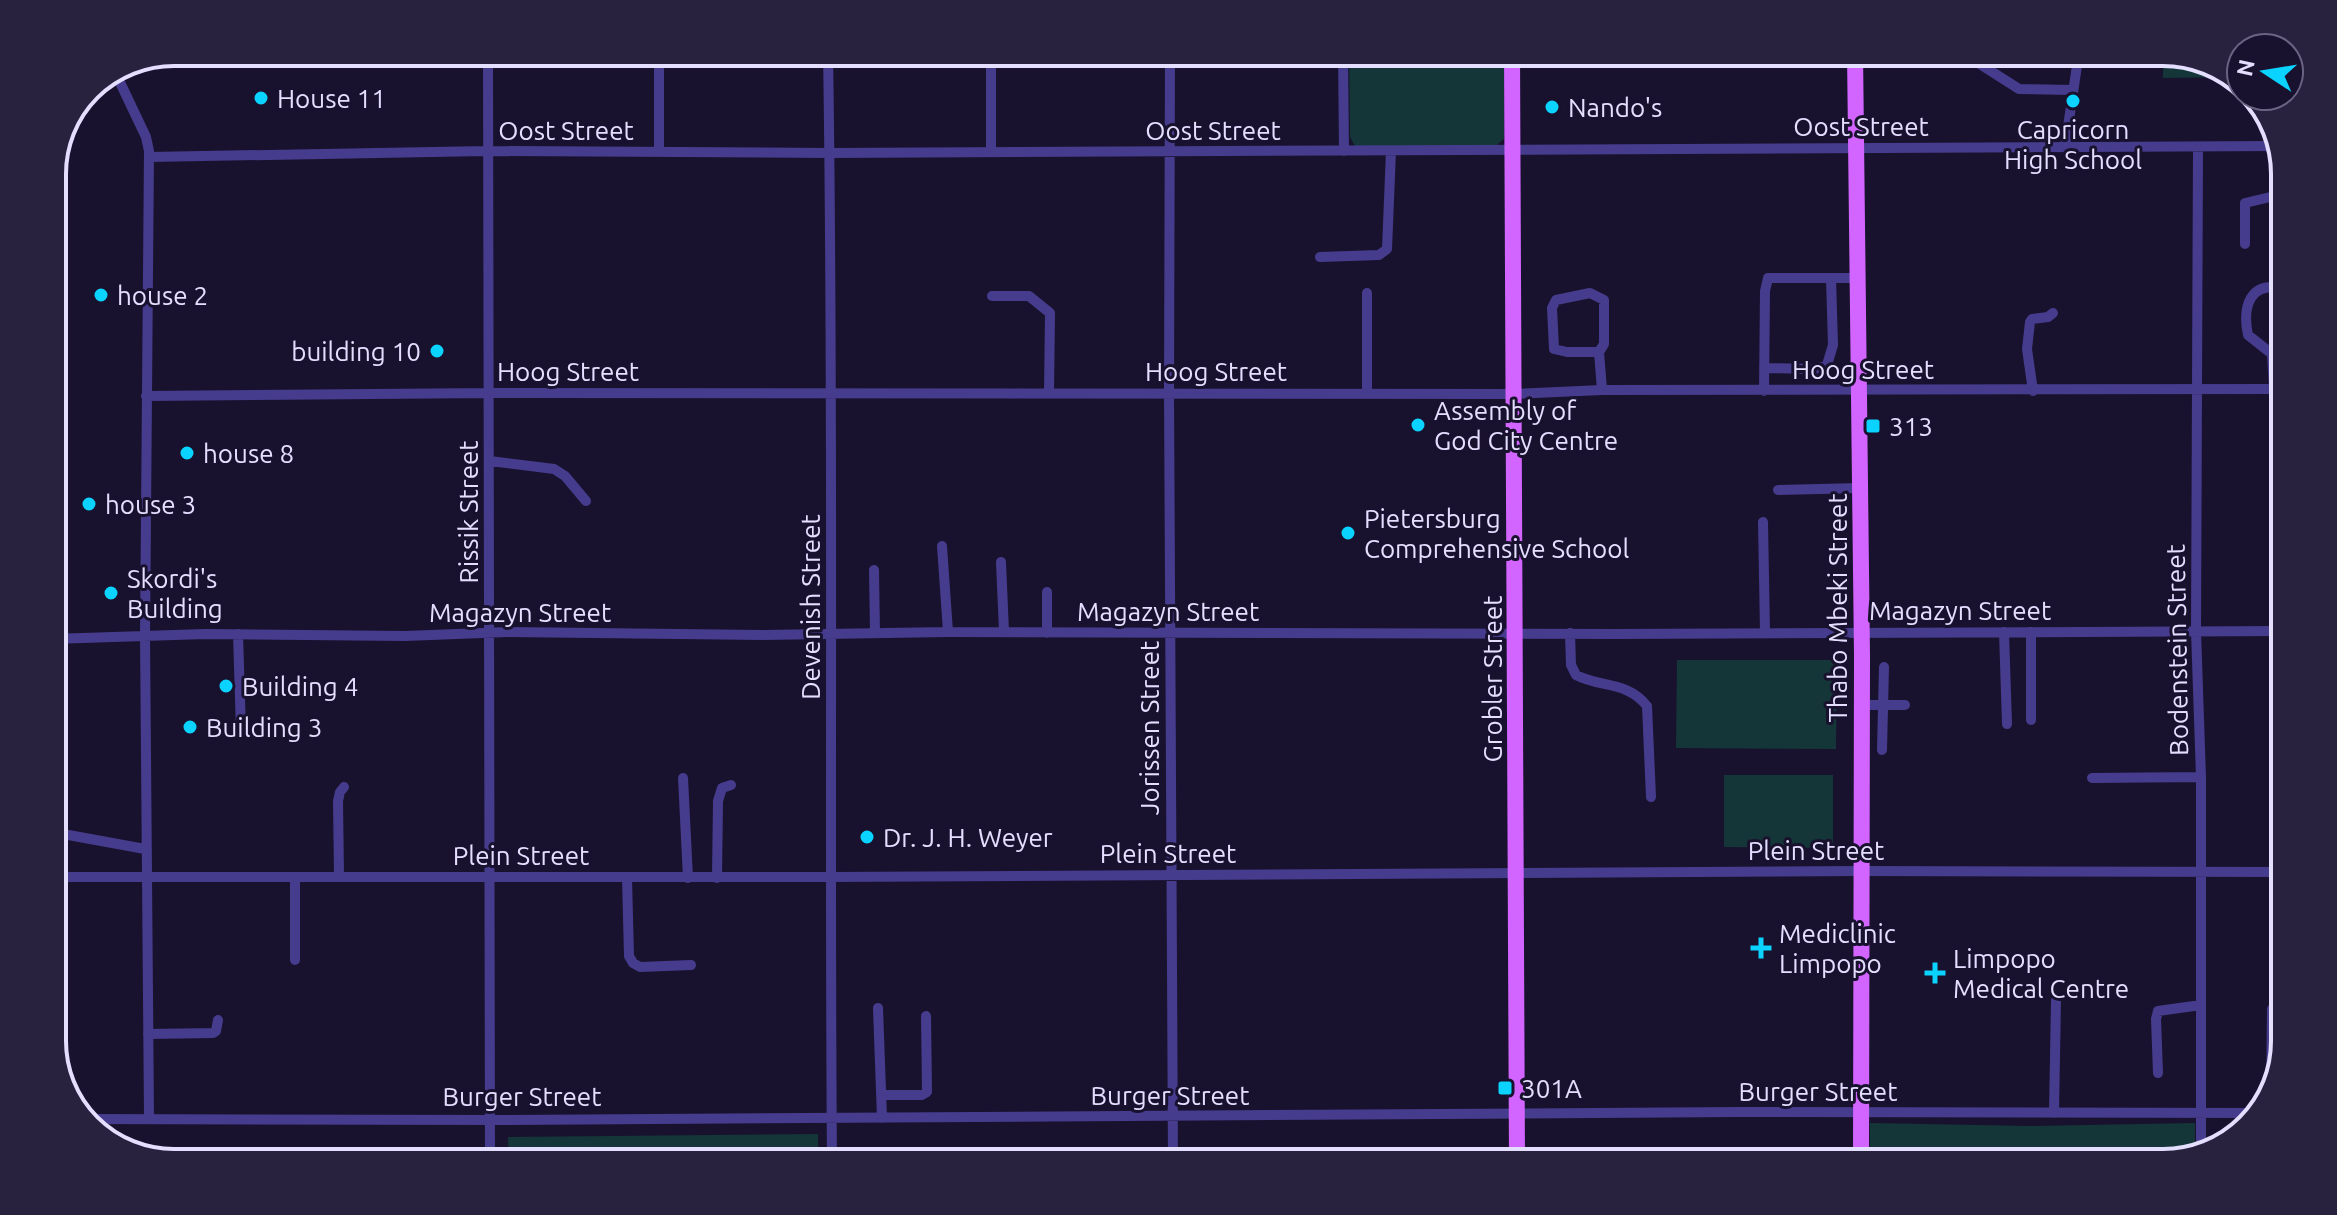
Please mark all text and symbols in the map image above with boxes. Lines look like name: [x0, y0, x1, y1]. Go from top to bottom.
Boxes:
north arrow: [2225, 32, 2305, 112]
text: N: [2231, 57, 2259, 78]
place label: House 11: [277, 84, 386, 113]
marker: House 11: [252, 89, 270, 107]
marker: Capricorn High School: [2064, 92, 2082, 110]
place label: Nando's: [1568, 93, 1662, 122]
marker: Nando's: [1543, 98, 1561, 116]
street label: Oost Street: [1793, 112, 1929, 141]
place label: Capricorn High School: [2004, 115, 2142, 174]
street label: Oost Street: [498, 116, 634, 145]
street label: Oost Street: [1145, 116, 1281, 145]
place label: house 2: [117, 281, 208, 310]
marker: house 2: [92, 286, 110, 304]
place label: building 10: [291, 337, 421, 366]
marker: building 10: [428, 342, 446, 360]
street label: Hoog Street: [1792, 355, 1934, 384]
street label: Hoog Street: [497, 357, 639, 386]
street label: Hoog Street: [1145, 357, 1287, 386]
place label: Assembly of God City Centre: [1434, 396, 1618, 455]
place label: 313: [1889, 412, 1933, 441]
marker: Assembly of God City Centre: [1409, 416, 1427, 434]
marker: 313: [1864, 417, 1882, 435]
place label: house 8: [203, 439, 294, 468]
street label: Rissik Street: [454, 440, 483, 584]
marker: house 8: [178, 444, 196, 462]
place label: house 3: [105, 490, 196, 519]
street label: Thabo Mbeki Street: [1823, 493, 1852, 723]
marker: house 3: [80, 495, 98, 513]
place label: Pietersburg Comprehensive School: [1364, 504, 1629, 563]
street label: Devenish Street: [796, 514, 825, 700]
marker: Pietersburg Comprehensive School: [1339, 524, 1357, 542]
street label: Bodenstein Street: [2161, 544, 2193, 756]
place label: Skordi's Building: [127, 564, 223, 623]
marker: Skordi's Building: [102, 584, 120, 602]
street label: Grobler Street: [1478, 595, 1507, 763]
street label: Magazyn Street: [1869, 596, 2051, 625]
street label: Magazyn Street: [1077, 597, 1259, 626]
street label: Magazyn Street: [429, 598, 611, 627]
street label: Jorissen Street: [1135, 641, 1164, 815]
place label: Building 4: [242, 672, 358, 701]
marker: Building 4: [217, 677, 235, 695]
place label: Building 3: [206, 713, 322, 742]
marker: Building 3: [181, 718, 199, 736]
place label: Dr. J. H. Weyer: [883, 823, 1053, 852]
marker: Dr. J. H. Weyer: [858, 828, 876, 846]
street label: Plein Street: [1748, 836, 1884, 865]
street label: Plein Street: [1100, 839, 1236, 868]
street label: Plein Street: [453, 841, 589, 870]
place label: Mediclinic Limpopo: [1779, 919, 1896, 978]
marker: Mediclinic Limpopo: [1750, 937, 1772, 959]
place label: Limpopo Medical Centre: [1953, 944, 2129, 1003]
marker: Limpopo Medical Centre: [1924, 962, 1946, 984]
place label: 301A: [1521, 1074, 1582, 1103]
street label: Burger Street: [1739, 1077, 1897, 1106]
marker: 301A: [1496, 1079, 1514, 1097]
street label: Burger Street: [1091, 1081, 1249, 1110]
street label: Burger Street: [443, 1082, 601, 1111]

